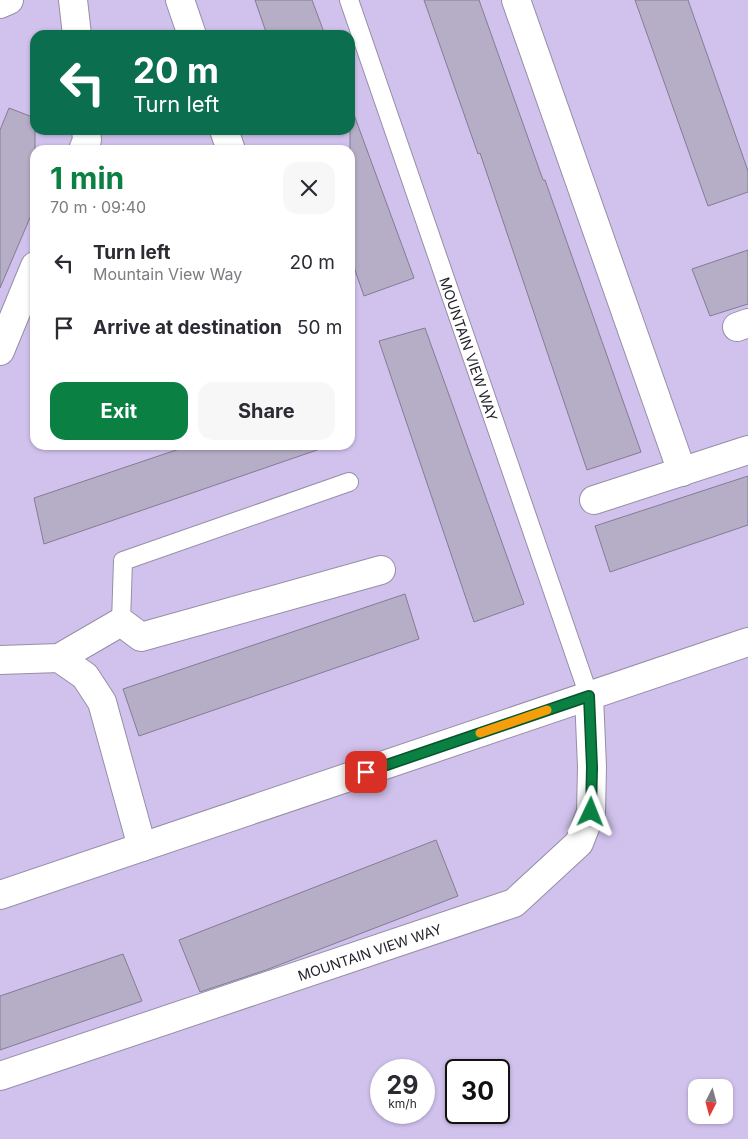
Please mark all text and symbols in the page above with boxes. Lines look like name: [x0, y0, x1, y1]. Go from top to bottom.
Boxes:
text: 20 m: [133, 49, 219, 91]
icon: left: [50, 50, 115, 115]
text: Turn left: [133, 91, 219, 117]
text: 1 min: [50, 160, 124, 196]
button: close: [283, 162, 335, 214]
text: 70 m · 09:40: [50, 197, 146, 217]
text: Turn left: [93, 241, 171, 264]
icon: left: [50, 249, 78, 277]
text: 20 m: [289, 251, 335, 274]
text: Mountain View Way: [93, 264, 242, 284]
street label: MOUNTAIN VIEW WAY: [437, 275, 502, 423]
icon: arrive: [50, 314, 78, 342]
text: Arrive at destination: [93, 316, 282, 339]
text: 50 m: [297, 316, 342, 339]
button: Exit: [50, 382, 188, 440]
button: Share: [198, 382, 335, 440]
pin: [345, 751, 387, 793]
icon: arrive: [352, 758, 380, 786]
position arrow: [564, 785, 616, 837]
street label: MOUNTAIN VIEW WAY: [295, 919, 444, 984]
speed limit sign: 30: [445, 1059, 510, 1124]
text: 29: [387, 1070, 418, 1100]
north arrow: [688, 1079, 732, 1124]
map controls: [688, 1079, 733, 1124]
text: km/h: [388, 1096, 417, 1111]

